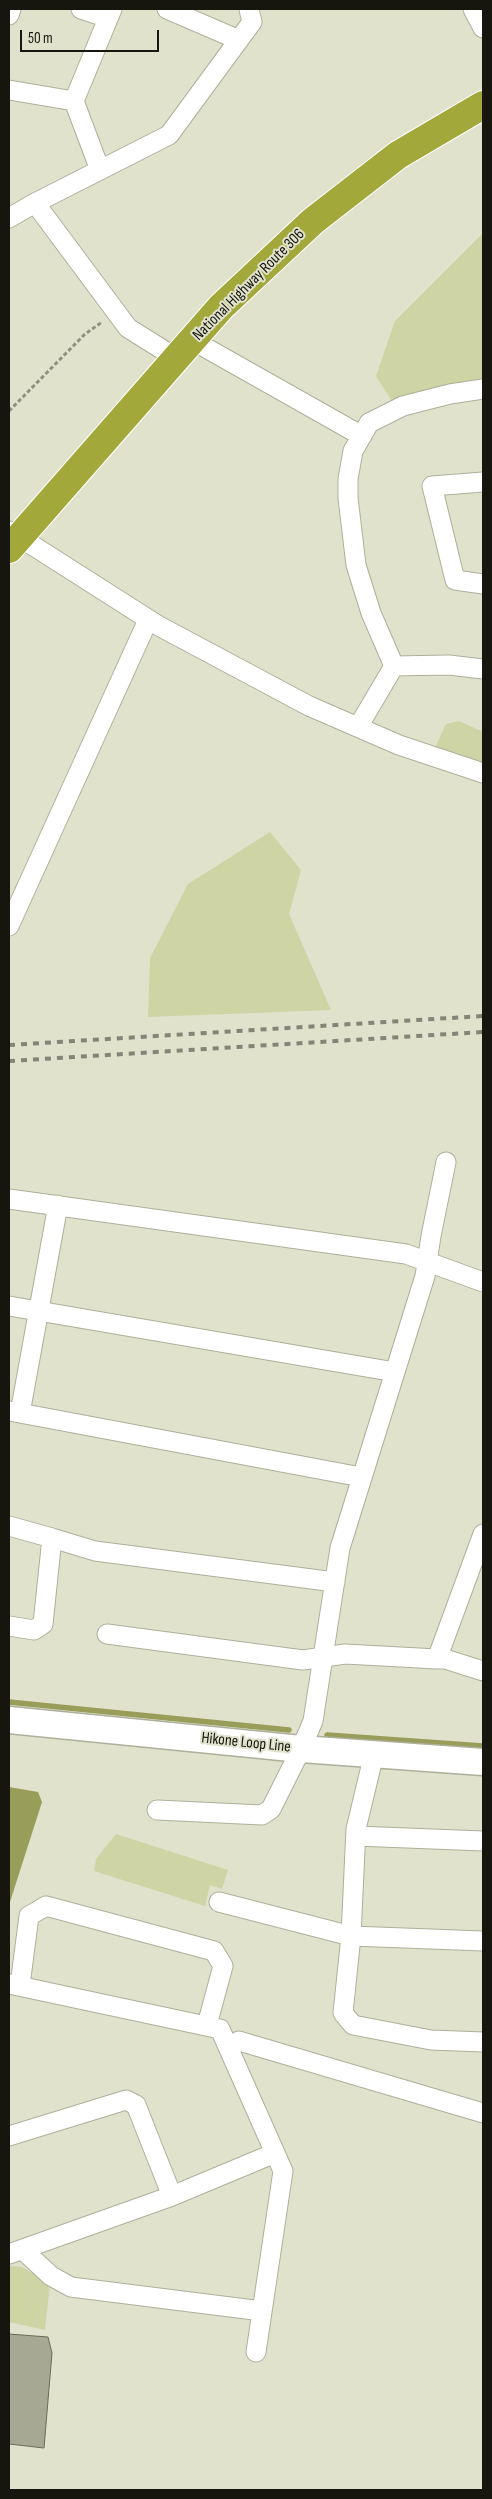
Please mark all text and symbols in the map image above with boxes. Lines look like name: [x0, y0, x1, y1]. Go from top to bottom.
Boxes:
scale bar: [22, 20, 161, 52]
text: 50 m: [28, 29, 53, 48]
street label: National Highway Route 306: [189, 225, 309, 345]
street label: Hikone Loop Line: [200, 1729, 292, 1757]

